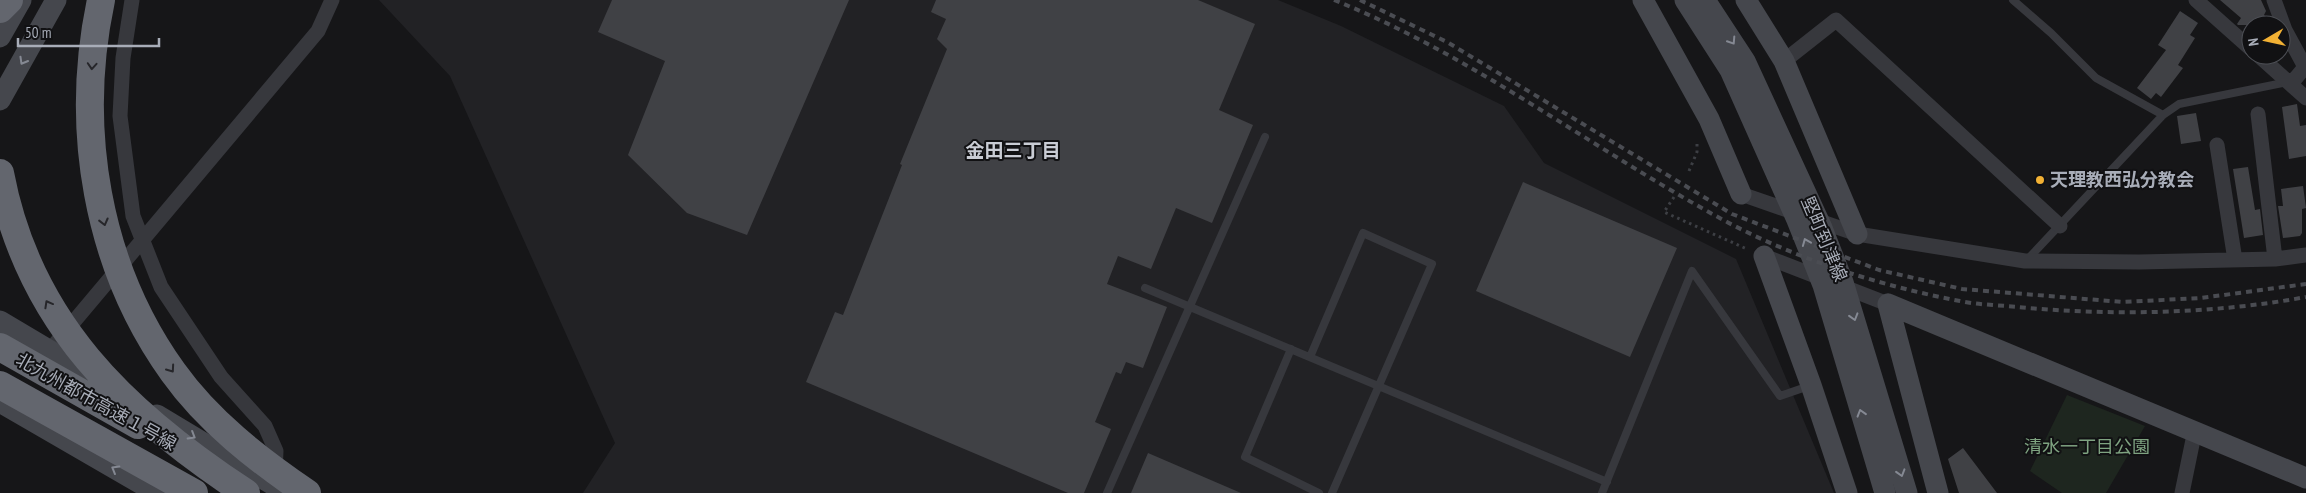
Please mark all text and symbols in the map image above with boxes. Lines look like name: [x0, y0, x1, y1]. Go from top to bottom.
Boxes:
scale bar: [18, 15, 159, 47]
north arrow: [2241, 15, 2291, 65]
text: 50 m: [25, 23, 51, 42]
one-way arrow: [1726, 35, 1735, 45]
text: N: [2244, 37, 2263, 47]
one-way arrow: [19, 56, 29, 65]
one-way arrow: [87, 62, 98, 70]
district label: 金田三丁目: [965, 138, 1061, 162]
place label: 天理教西弘分教会: [2050, 168, 2194, 191]
marker: 天理教西弘分教会: [2034, 174, 2046, 186]
street label: 堅町到津線: [1796, 193, 1853, 285]
one-way arrow: [98, 218, 109, 227]
one-way arrow: [1801, 238, 1812, 247]
one-way arrow: [44, 300, 54, 309]
one-way arrow: [1848, 312, 1858, 321]
street label: 北九州都市高速１号線: [12, 348, 181, 455]
one-way arrow: [165, 363, 174, 373]
one-way arrow: [1857, 409, 1867, 417]
one-way arrow: [186, 429, 195, 439]
park label: 清水一丁目公園: [2024, 435, 2150, 458]
one-way arrow: [111, 465, 120, 475]
one-way arrow: [1895, 468, 1905, 476]

